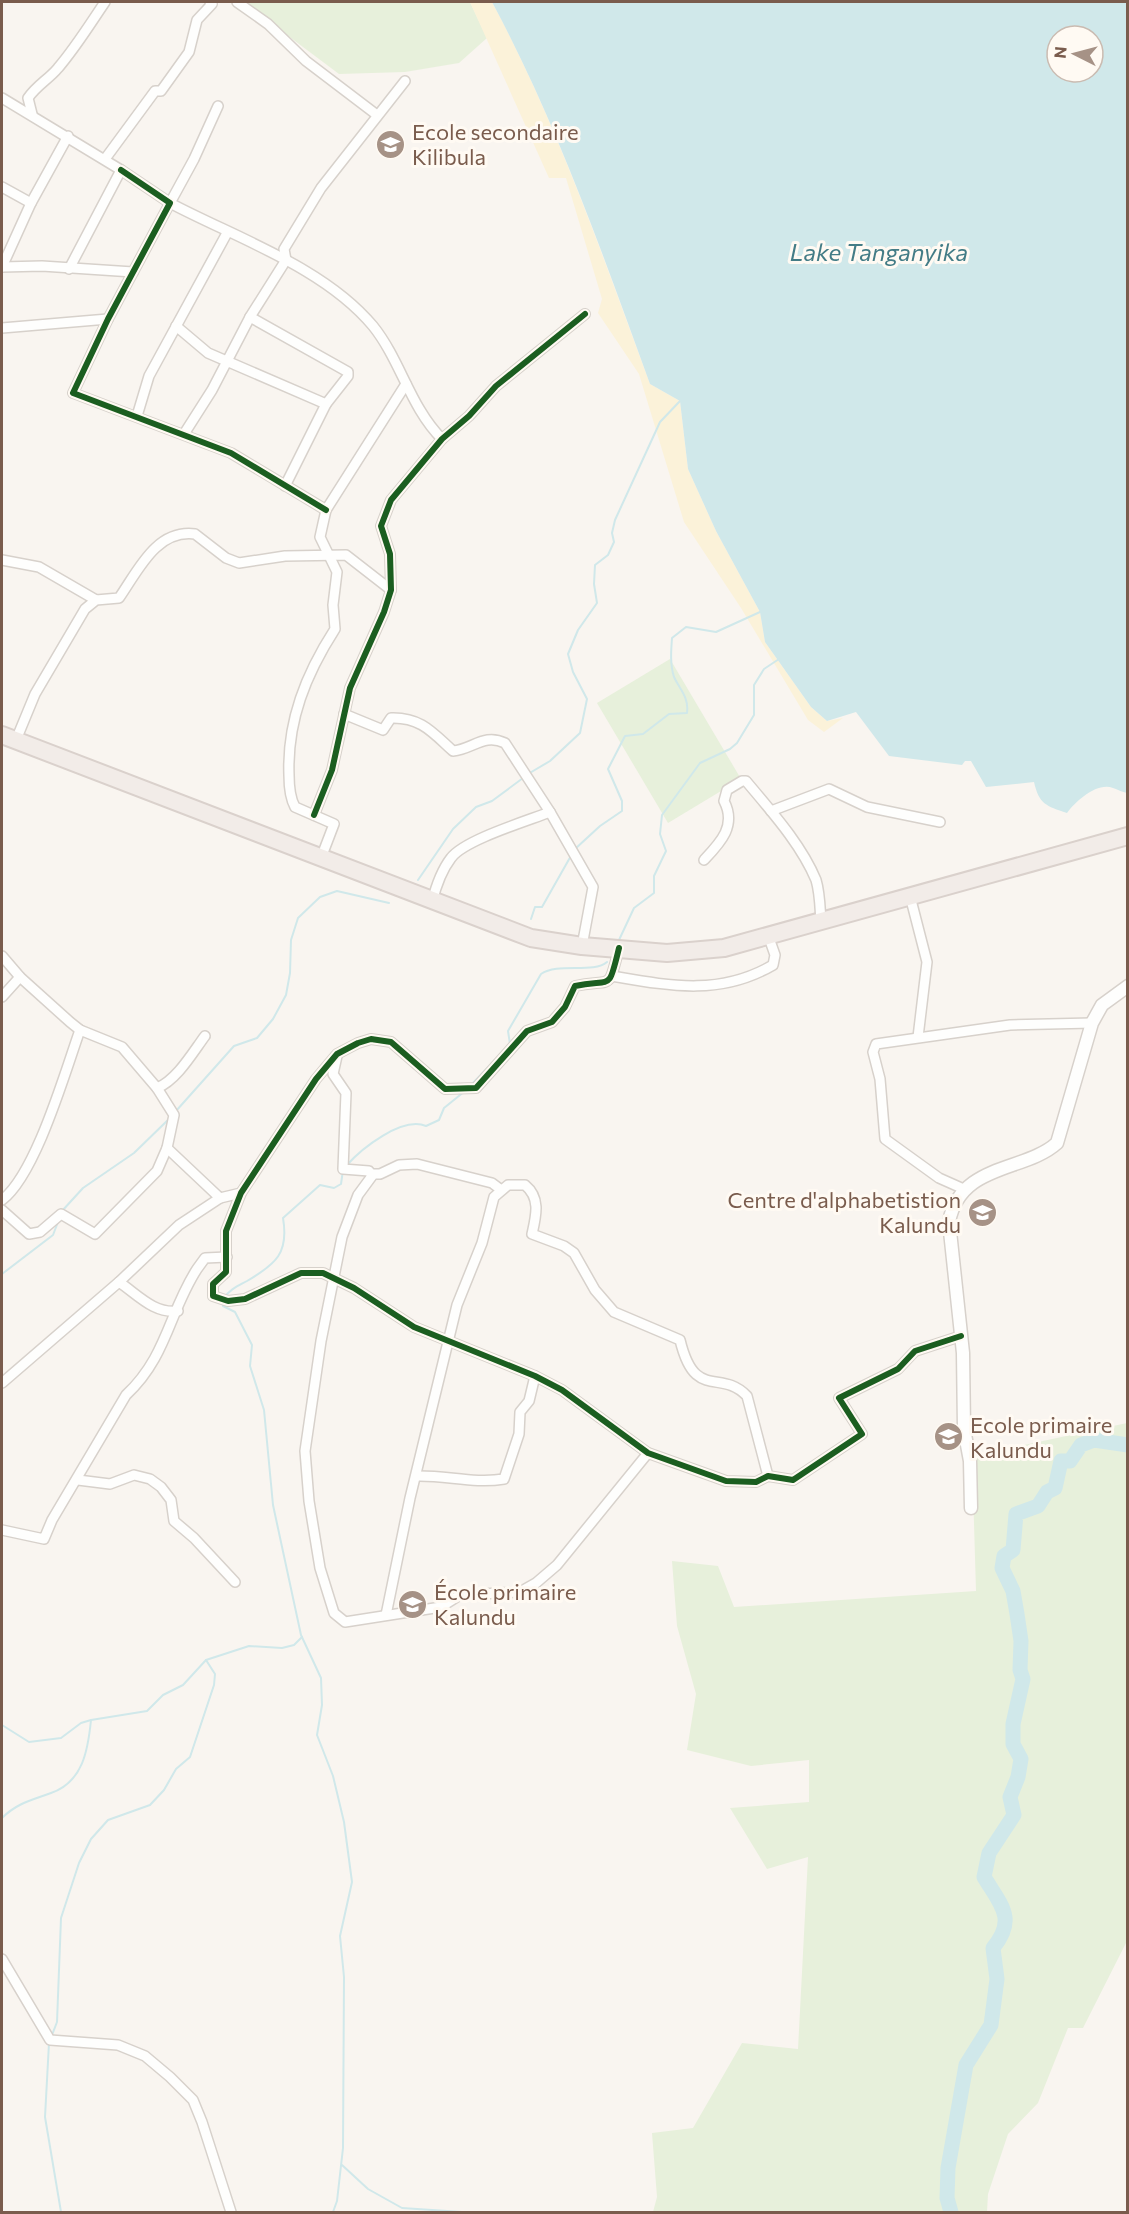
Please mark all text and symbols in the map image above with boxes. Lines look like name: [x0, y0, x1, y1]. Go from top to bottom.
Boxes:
north arrow: [1045, 24, 1105, 84]
text: N: [1050, 45, 1070, 59]
place label: Ecole secondaire Kilibula: [412, 118, 579, 170]
school or university icon: Ecole secondaire Kilibula: [375, 128, 407, 160]
water label: Lake Tanganyika: [790, 237, 968, 266]
place label: Centre d'alphabetistion Kalundu: [728, 1186, 961, 1238]
school or university icon: Centre d'alphabetistion Kalundu: [966, 1196, 998, 1228]
place label: Ecole primaire Kalundu: [970, 1411, 1112, 1463]
school or university icon: Ecole primaire Kalundu: [933, 1421, 965, 1453]
place label: École primaire Kalundu: [434, 1578, 576, 1630]
school or university icon: École primaire Kalundu: [397, 1588, 429, 1620]

